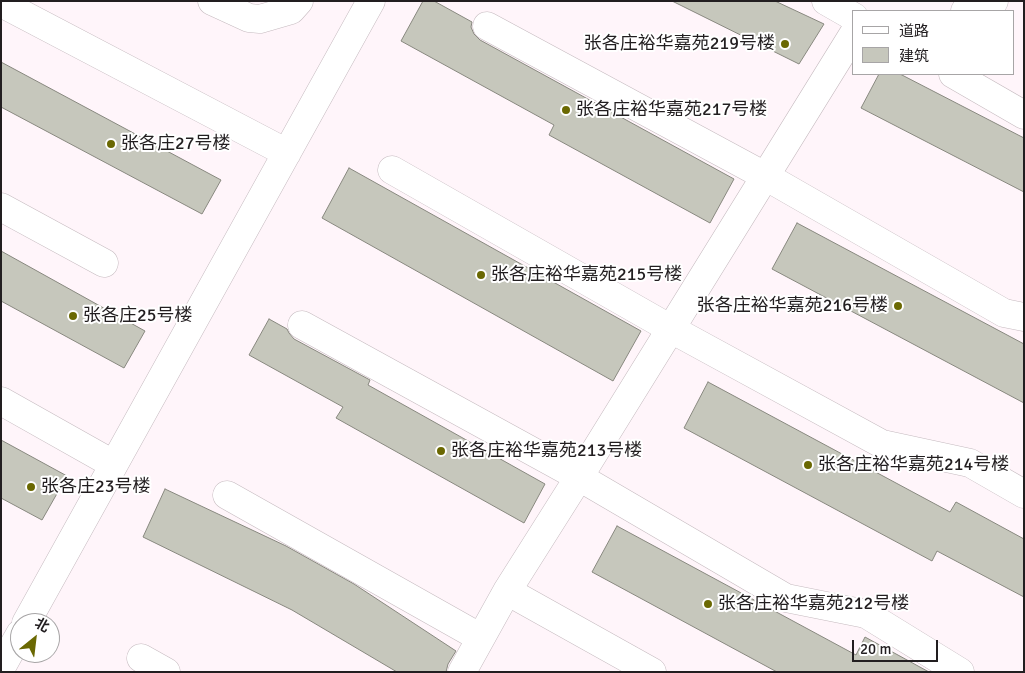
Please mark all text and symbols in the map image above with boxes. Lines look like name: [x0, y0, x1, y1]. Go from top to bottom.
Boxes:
legend: [852, 10, 1015, 75]
text: 道路: [899, 22, 929, 40]
place label: 张各庄裕华嘉苑219号楼: [584, 33, 775, 55]
marker: 张各庄裕华嘉苑219号楼: [779, 38, 791, 50]
text: 建筑: [899, 47, 929, 65]
place label: 张各庄裕华嘉苑217号楼: [576, 99, 767, 121]
marker: 张各庄裕华嘉苑217号楼: [560, 104, 572, 116]
place label: 张各庄27号楼: [121, 133, 230, 155]
marker: 张各庄27号楼: [105, 138, 117, 150]
place label: 张各庄裕华嘉苑215号楼: [491, 264, 682, 286]
marker: 张各庄裕华嘉苑215号楼: [475, 269, 487, 281]
place label: 张各庄裕华嘉苑216号楼: [697, 295, 888, 317]
marker: 张各庄裕华嘉苑216号楼: [892, 300, 904, 312]
place label: 张各庄25号楼: [83, 305, 192, 327]
marker: 张各庄25号楼: [67, 310, 79, 322]
place label: 张各庄裕华嘉苑213号楼: [451, 440, 642, 462]
marker: 张各庄裕华嘉苑213号楼: [435, 445, 447, 457]
place label: 张各庄裕华嘉苑214号楼: [818, 454, 1009, 476]
marker: 张各庄裕华嘉苑214号楼: [802, 459, 814, 471]
place label: 张各庄23号楼: [41, 476, 150, 498]
marker: 张各庄23号楼: [25, 481, 37, 493]
place label: 张各庄裕华嘉苑212号楼: [718, 593, 909, 615]
marker: 张各庄裕华嘉苑212号楼: [702, 598, 714, 610]
north arrow: [10, 613, 60, 663]
text: 北: [32, 614, 52, 636]
scale bar: [855, 630, 941, 662]
text: 20 m: [860, 640, 891, 658]

